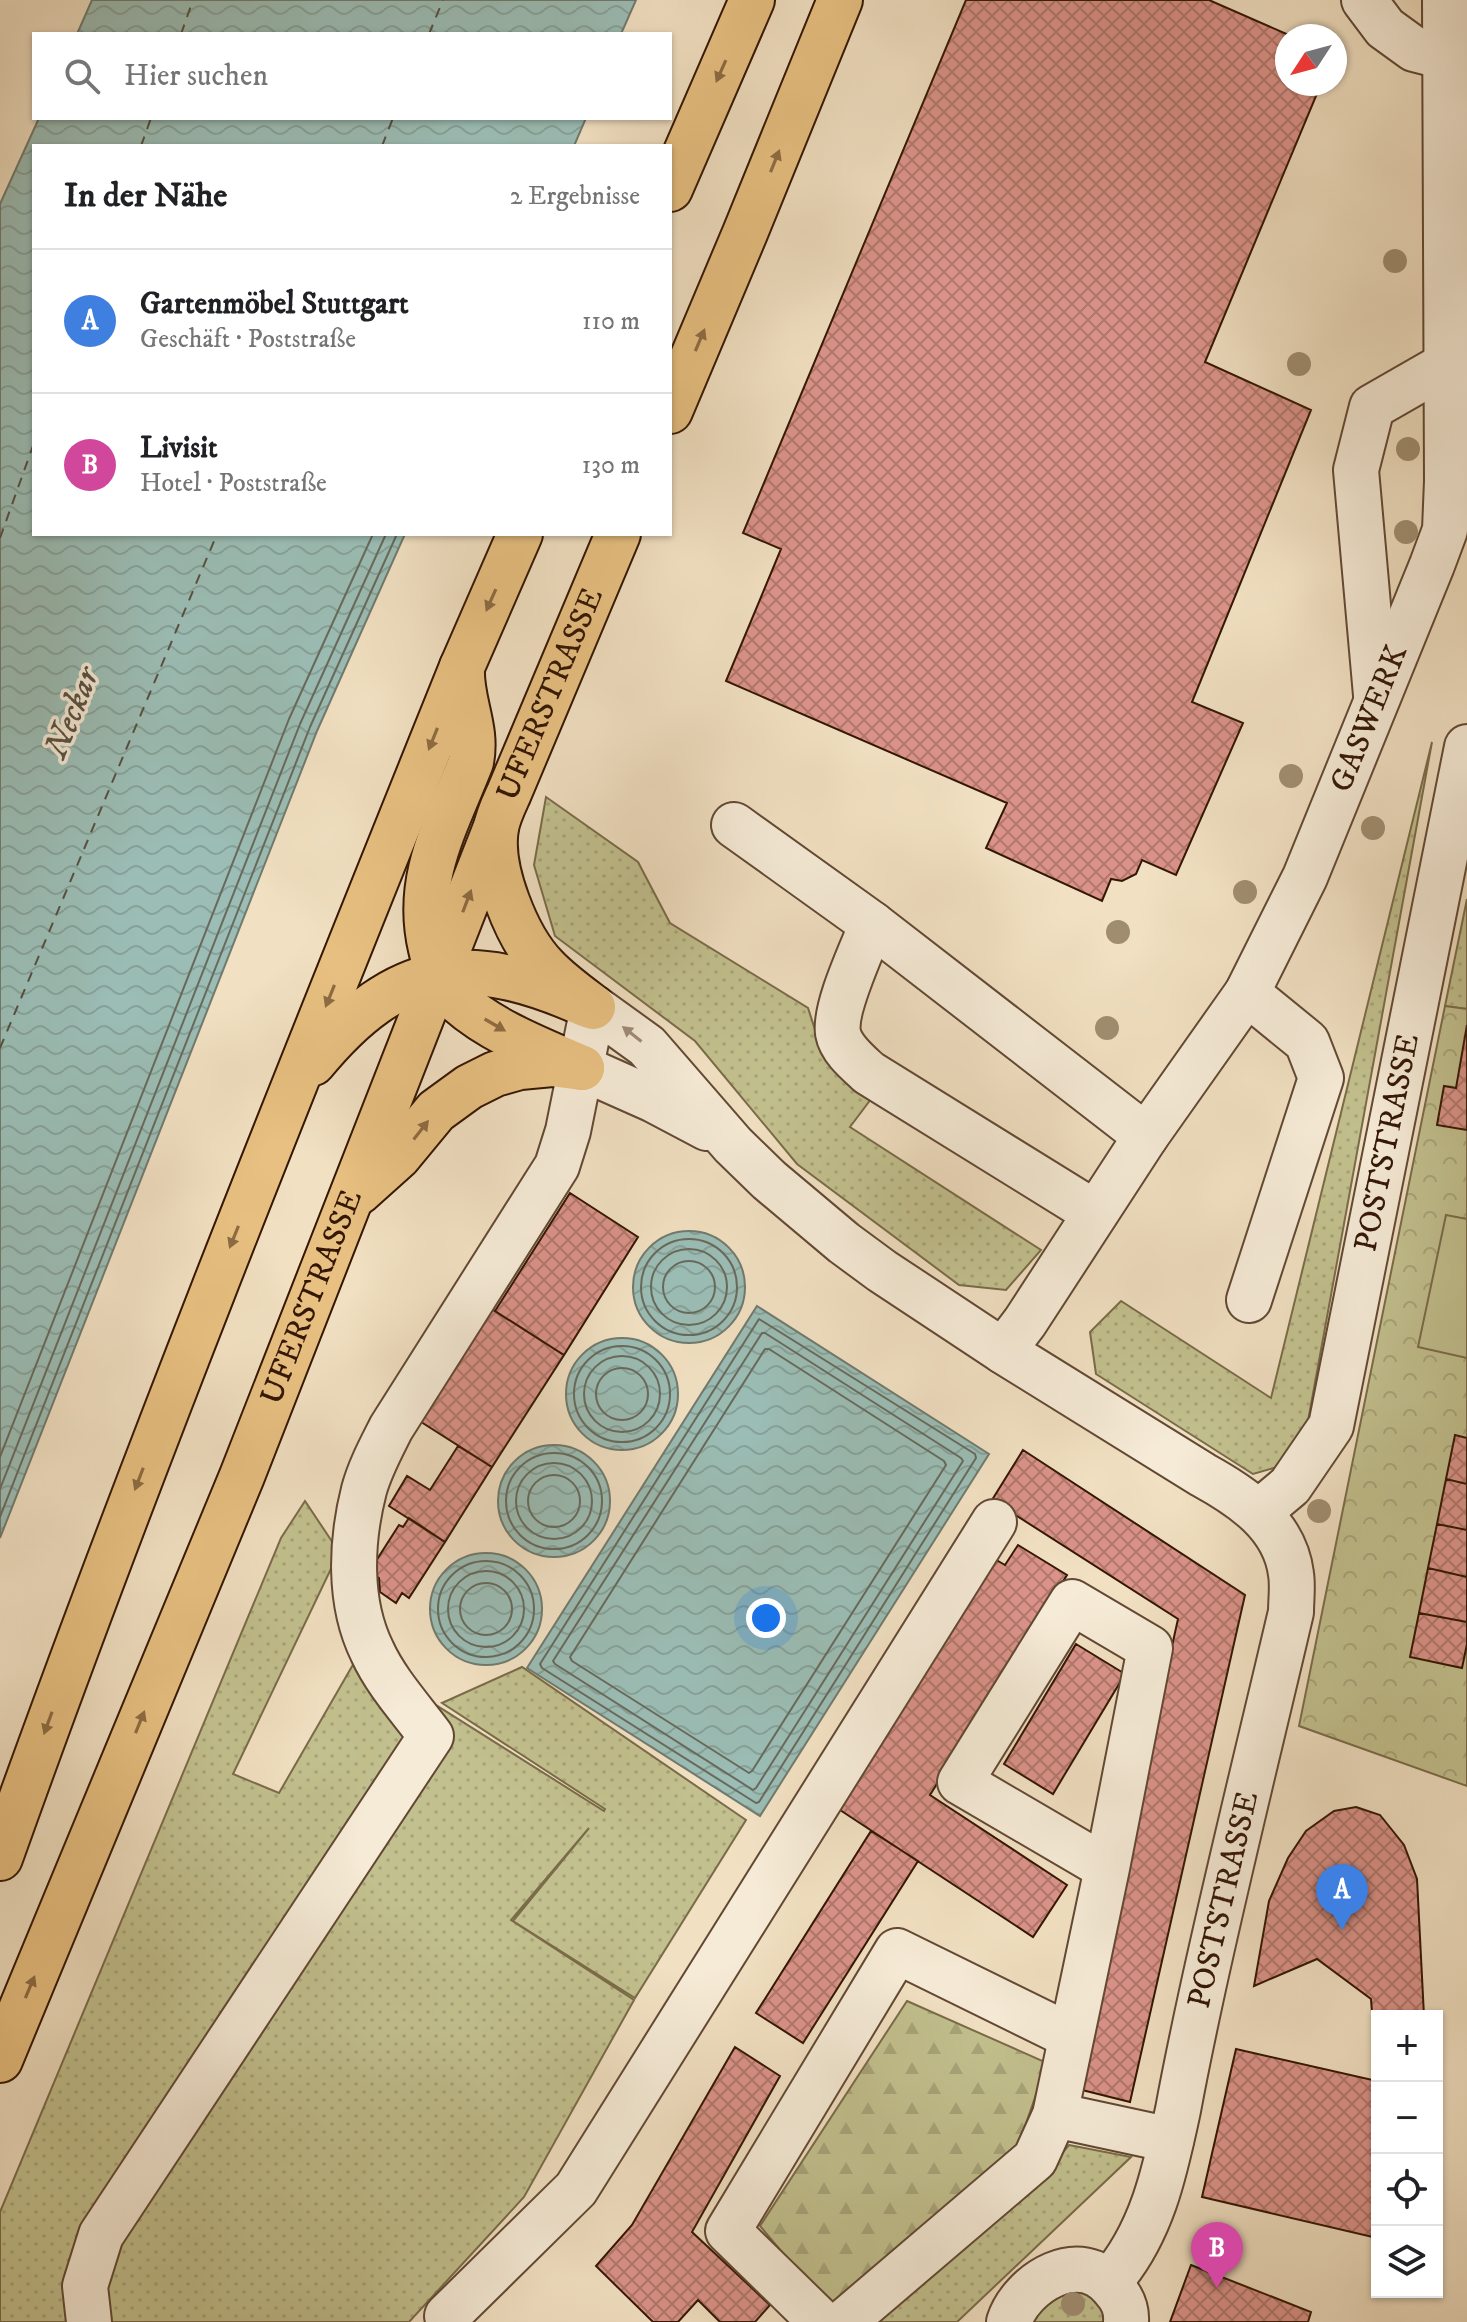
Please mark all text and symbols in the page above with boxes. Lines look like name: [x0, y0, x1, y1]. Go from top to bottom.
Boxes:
north arrow: [1275, 24, 1347, 96]
search box: [32, 32, 672, 120]
icon: search: [60, 54, 104, 98]
text: Hier suchen: [124, 58, 268, 95]
one-way arrow: [715, 60, 728, 83]
one-way arrow: [768, 149, 781, 173]
text: In der Nähe: [64, 175, 227, 217]
text: 2 Ergebnisse: [510, 180, 640, 213]
text: Gartenmöbel Stuttgart: [140, 286, 409, 323]
text: A: [82, 305, 98, 338]
text: 110 m: [582, 305, 640, 338]
text: Geschäft · Poststraße: [140, 323, 356, 356]
one-way arrow: [694, 328, 707, 351]
text: Livisit: [140, 430, 218, 467]
text: B: [82, 449, 98, 482]
text: 130 m: [582, 449, 640, 482]
text: Hotel · Poststraße: [140, 467, 327, 500]
street label: UFERSTRASSE: [488, 582, 613, 807]
one-way arrow: [484, 589, 497, 612]
street label: GASWERK: [1322, 639, 1417, 798]
water label: Neckar: [34, 659, 110, 766]
one-way arrow: [426, 727, 439, 751]
one-way arrow: [461, 889, 474, 913]
one-way arrow: [323, 984, 336, 1008]
one-way arrow: [484, 1018, 506, 1032]
one-way arrow: [622, 1026, 642, 1042]
street label: POSTSTRASSE: [1346, 1030, 1429, 1255]
one-way arrow: [412, 1120, 428, 1140]
street label: UFERSTRASSE: [252, 1184, 372, 1410]
one-way arrow: [227, 1225, 240, 1249]
one-way arrow: [132, 1467, 145, 1491]
your location: [746, 1598, 786, 1638]
one-way arrow: [134, 1710, 147, 1734]
one-way arrow: [41, 1711, 54, 1735]
street label: POSTSTRASSE: [1180, 1788, 1268, 2012]
pin: A: [1316, 1864, 1368, 1930]
one-way arrow: [23, 1976, 36, 1999]
map controls: [1371, 2010, 1443, 2298]
button: +: [1371, 2010, 1443, 2082]
button: −: [1371, 2082, 1443, 2154]
button: locate: [1371, 2154, 1443, 2226]
pin: B: [1191, 2222, 1243, 2288]
button: layers: [1371, 2226, 1443, 2298]

